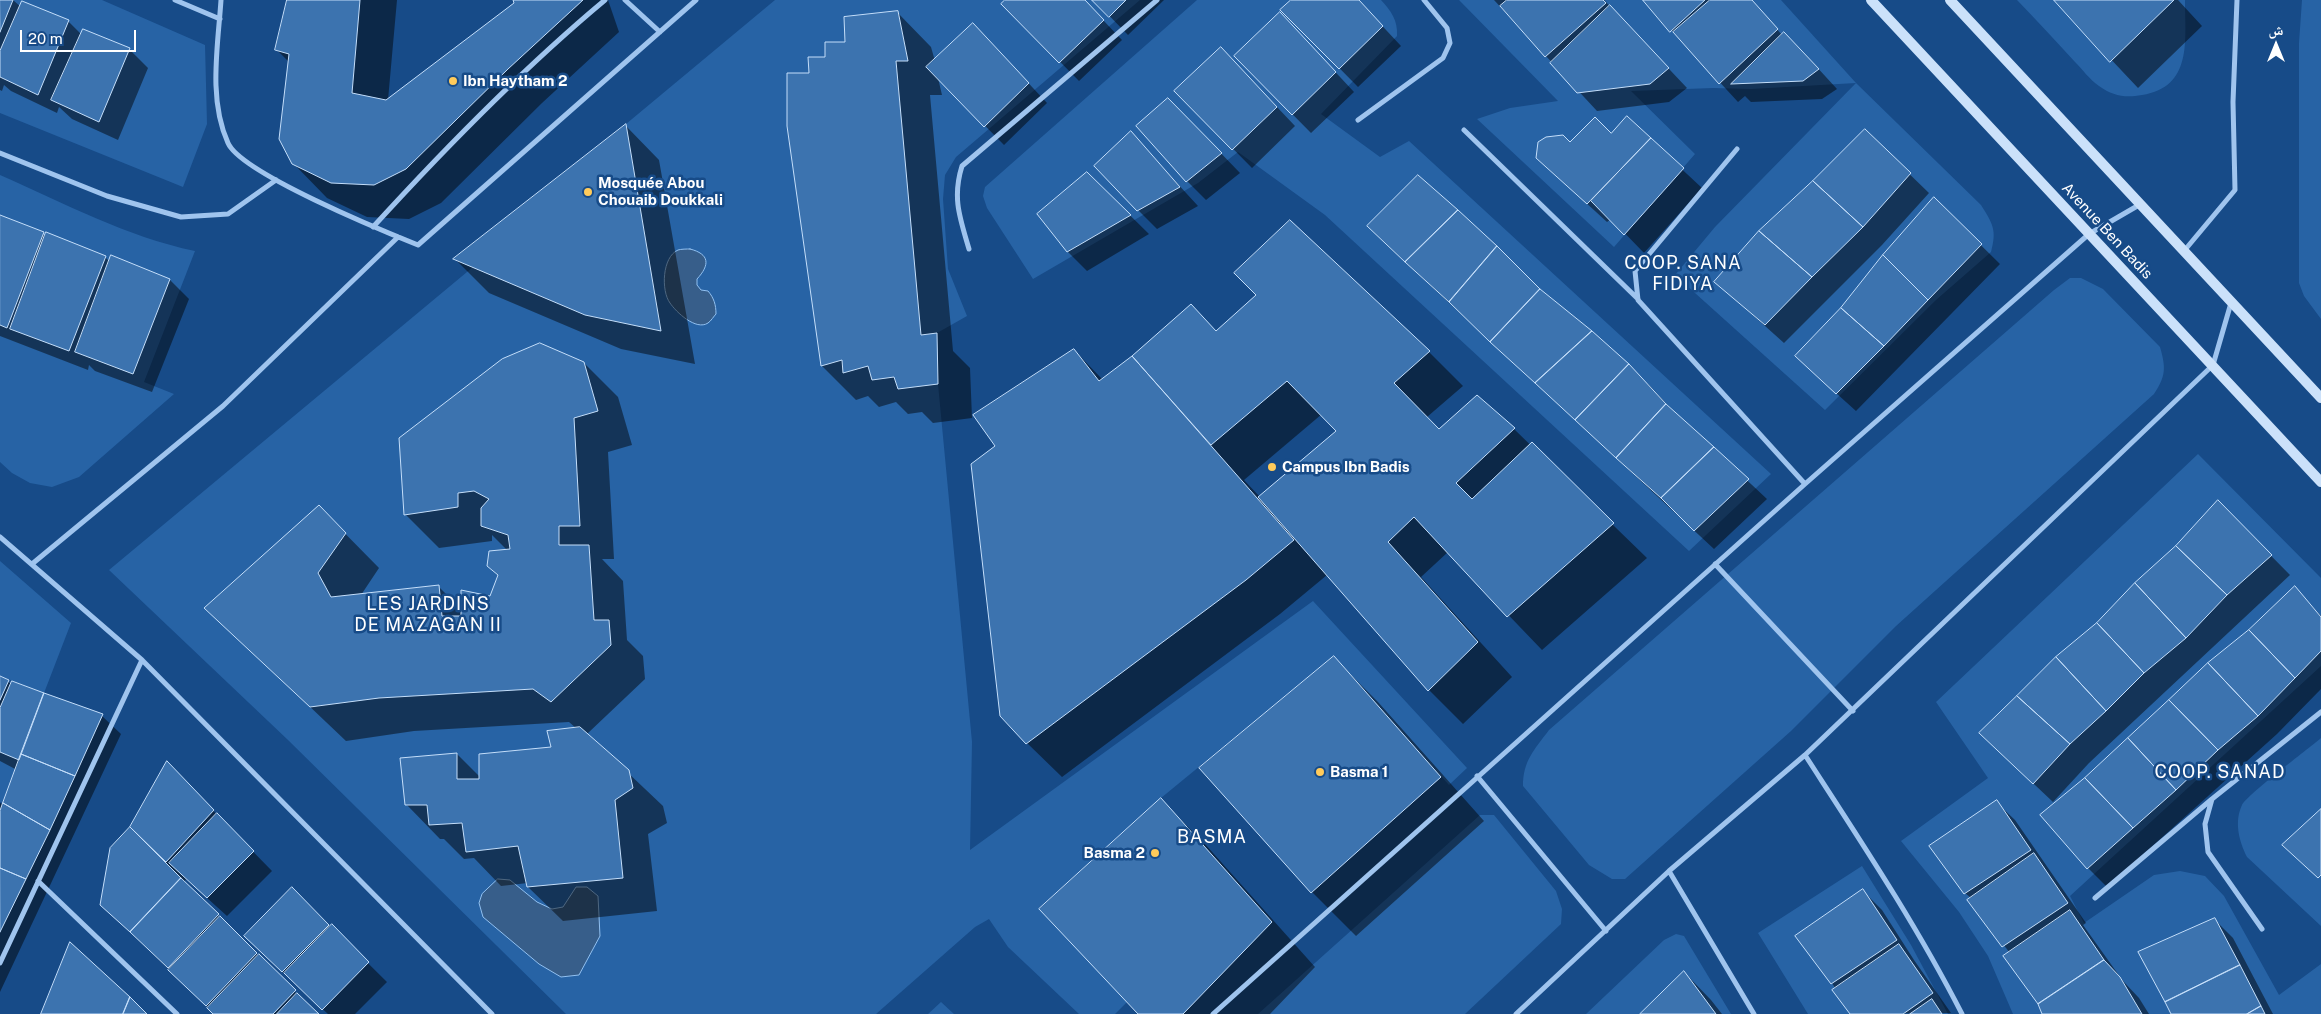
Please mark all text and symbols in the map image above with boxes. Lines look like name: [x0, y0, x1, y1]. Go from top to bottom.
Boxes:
scale bar: [22, 20, 139, 52]
north arrow: [2251, 20, 2301, 70]
text: ش: [2269, 22, 2283, 38]
text: 20 m: [28, 30, 63, 47]
place label: Ibn Haytham 2: [463, 72, 567, 90]
marker: Ibn Haytham 2: [447, 75, 459, 87]
place label: Mosquée Abou Chouaib Doukkali: [598, 174, 723, 209]
street label: Avenue Ben Badis: [2058, 179, 2156, 283]
marker: Mosquée Abou Chouaib Doukkali: [582, 186, 594, 198]
district label: COOP. SANA FIDIYA: [1623, 252, 1743, 294]
place label: Campus Ibn Badis: [1282, 458, 1410, 476]
marker: Campus Ibn Badis: [1266, 461, 1278, 473]
district label: LES JARDINS DE MAZAGAN II: [353, 593, 503, 636]
district label: COOP. SANAD: [2153, 761, 2287, 783]
place label: Basma 1: [1330, 763, 1388, 781]
marker: Basma 1: [1314, 766, 1326, 778]
district label: BASMA: [1176, 826, 1248, 848]
place label: Basma 2: [1084, 844, 1145, 862]
marker: Basma 2: [1149, 847, 1161, 859]

